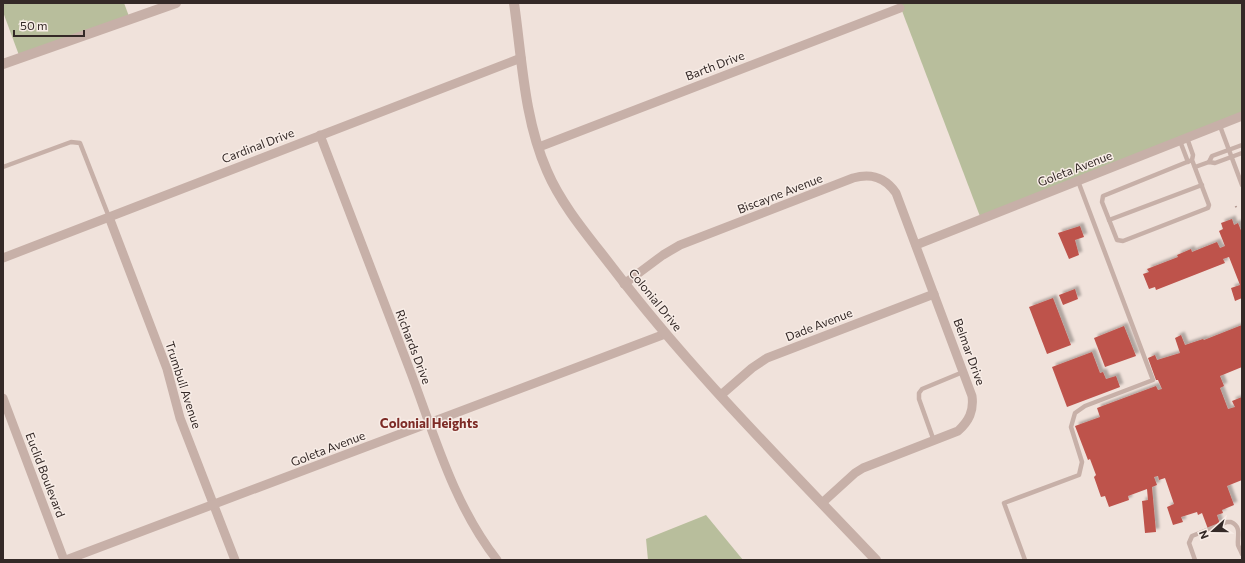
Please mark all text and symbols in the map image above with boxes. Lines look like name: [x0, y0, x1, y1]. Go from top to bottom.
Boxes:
scale bar: [14, 12, 84, 38]
text: 50 m: [20, 18, 48, 32]
street label: Barth Drive: [683, 47, 746, 83]
street label: Cardinal Drive: [219, 125, 296, 165]
street label: Goleta Avenue: [1035, 147, 1114, 189]
street label: Biscayne Avenue: [735, 170, 824, 216]
street label: Colonial Drive: [626, 265, 685, 333]
street label: Dade Avenue: [783, 305, 854, 343]
street label: Richards Drive: [393, 307, 435, 386]
street label: Belmar Drive: [951, 316, 988, 387]
street label: Trumbull Avenue: [163, 339, 205, 430]
district label: Colonial Heights: [380, 415, 478, 431]
street label: Goleta Avenue: [288, 427, 367, 469]
street label: Euclid Boulevard: [23, 430, 69, 519]
north arrow: [1193, 511, 1233, 551]
text: N: [1196, 529, 1211, 541]

